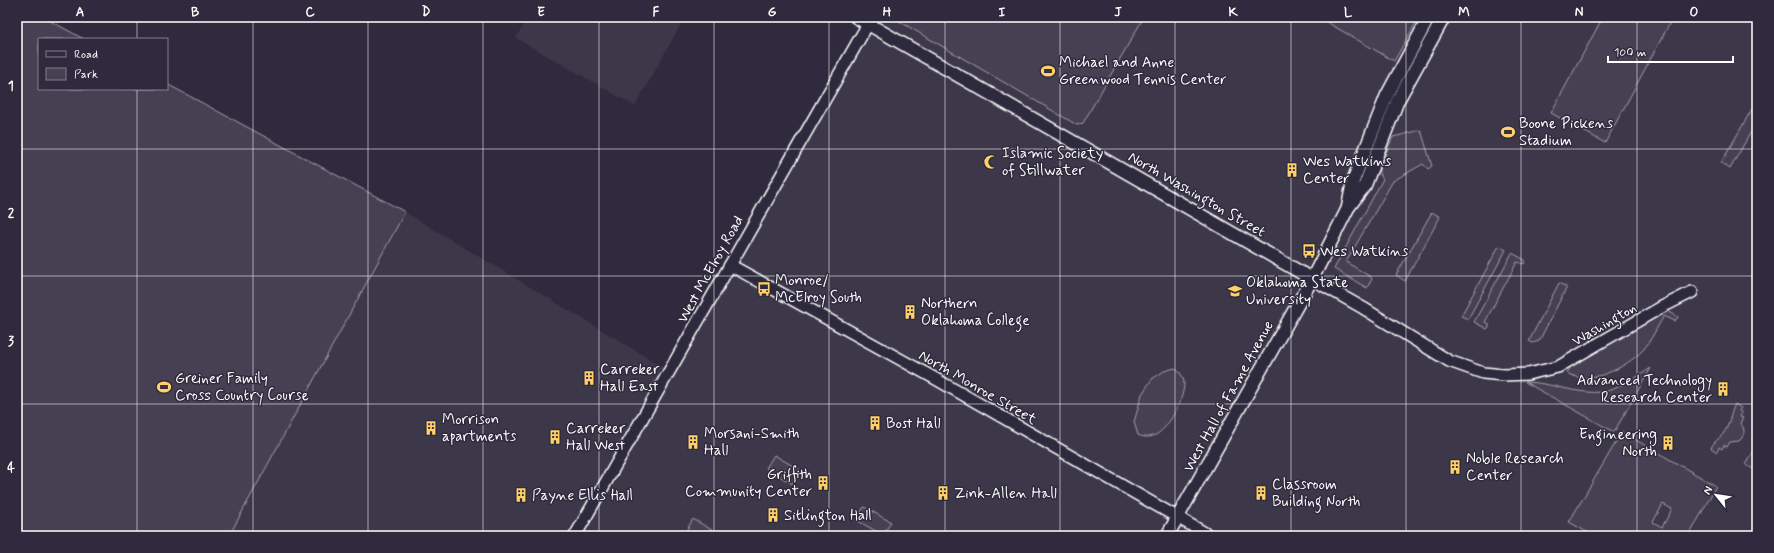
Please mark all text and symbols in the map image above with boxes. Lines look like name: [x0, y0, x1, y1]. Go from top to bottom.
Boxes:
text: A: [76, 4, 84, 21]
text: B: [191, 4, 200, 21]
text: C: [305, 4, 315, 21]
text: D: [422, 4, 431, 21]
text: E: [537, 4, 545, 21]
text: F: [653, 4, 660, 21]
text: G: [768, 4, 777, 21]
text: H: [883, 4, 892, 21]
text: I: [999, 4, 1006, 21]
text: J: [1114, 4, 1122, 21]
text: K: [1228, 4, 1238, 21]
text: L: [1344, 4, 1353, 21]
text: M: [1458, 4, 1470, 21]
text: N: [1575, 4, 1584, 21]
text: O: [1690, 4, 1699, 21]
legend: [38, 38, 168, 90]
scale bar: [1608, 38, 1733, 64]
text: 100 m: [1614, 45, 1646, 61]
text: Road: [74, 47, 98, 63]
place label: Michael and Anne Greenwood Tennis Center: [1059, 53, 1226, 90]
sports icon: Michael and Anne Greenwood Tennis Center: [1040, 63, 1056, 79]
text: Park: [74, 67, 98, 83]
text: 1: [8, 78, 14, 95]
place label: Boone Pickens Stadium: [1519, 114, 1613, 151]
sports icon: Boone Pickens Stadium: [1500, 124, 1516, 140]
place label: Islamic Society of Stillwater: [1002, 144, 1104, 181]
street label: North Washington Street: [1124, 147, 1269, 243]
place label: Wes Watkins Center: [1303, 152, 1392, 189]
mosque icon: Islamic Society of Stillwater: [983, 154, 999, 170]
building icon: Wes Watkins Center: [1284, 162, 1300, 178]
text: 2: [8, 205, 15, 222]
street label: West McElroy Road: [673, 212, 749, 327]
place label: Wes Watkins: [1320, 242, 1409, 262]
bus stop icon: Wes Watkins: [1301, 243, 1317, 259]
place label: Monroe/ McElroy South: [775, 271, 862, 308]
place label: Oklahoma State University: [1246, 273, 1348, 310]
bus stop icon: Monroe/ McElroy South: [756, 281, 772, 297]
school or university icon: Oklahoma State University: [1227, 283, 1243, 299]
place label: Northern Oklahoma College: [921, 294, 1030, 332]
street label: Washington: [1568, 298, 1641, 352]
building icon: Northern Oklahoma College: [902, 304, 918, 320]
street label: West Hall of Fame Avenue: [1179, 317, 1279, 476]
text: 3: [8, 333, 14, 350]
street label: North Monroe Street: [915, 346, 1040, 430]
place label: Carreker Hall East: [600, 360, 660, 397]
place label: Greiner Family Cross Country Course: [175, 369, 309, 406]
building icon: Carreker Hall East: [581, 370, 597, 386]
place label: Advanced Technology Research Center: [1577, 371, 1712, 408]
sports icon: Greiner Family Cross Country Course: [156, 379, 172, 395]
building icon: Advanced Technology Research Center: [1715, 381, 1731, 397]
place label: Morrison apartments: [442, 410, 517, 447]
place label: Bost Hall: [886, 414, 940, 434]
building icon: Bost Hall: [867, 415, 883, 431]
place label: Carreker Hall West: [566, 419, 626, 456]
building icon: Morrison apartments: [423, 420, 439, 436]
place label: Morsani-Smith Hall: [704, 424, 799, 461]
place label: Engineering North: [1579, 425, 1657, 462]
building icon: Carreker Hall West: [547, 429, 563, 445]
building icon: Morsani-Smith Hall: [685, 434, 701, 450]
building icon: Engineering North: [1660, 435, 1676, 451]
place label: Noble Research Center: [1466, 449, 1564, 486]
building icon: Noble Research Center: [1447, 459, 1463, 475]
text: 4: [7, 460, 15, 477]
place label: Griffith Community Center: [685, 465, 812, 502]
building icon: Griffith Community Center: [815, 475, 831, 491]
place label: Classroom Building North: [1272, 475, 1360, 513]
north arrow: [1696, 475, 1736, 515]
place label: Zink-Allen Hall: [954, 484, 1057, 504]
text: N: [1700, 484, 1716, 497]
building icon: Zink-Allen Hall: [935, 485, 951, 501]
building icon: Classroom Building North: [1253, 485, 1269, 501]
place label: Payne Ellis Hall: [532, 486, 633, 506]
building icon: Payne Ellis Hall: [513, 487, 529, 503]
place label: Sitlington Hall: [784, 506, 872, 527]
building icon: Sitlington Hall: [765, 507, 781, 523]

